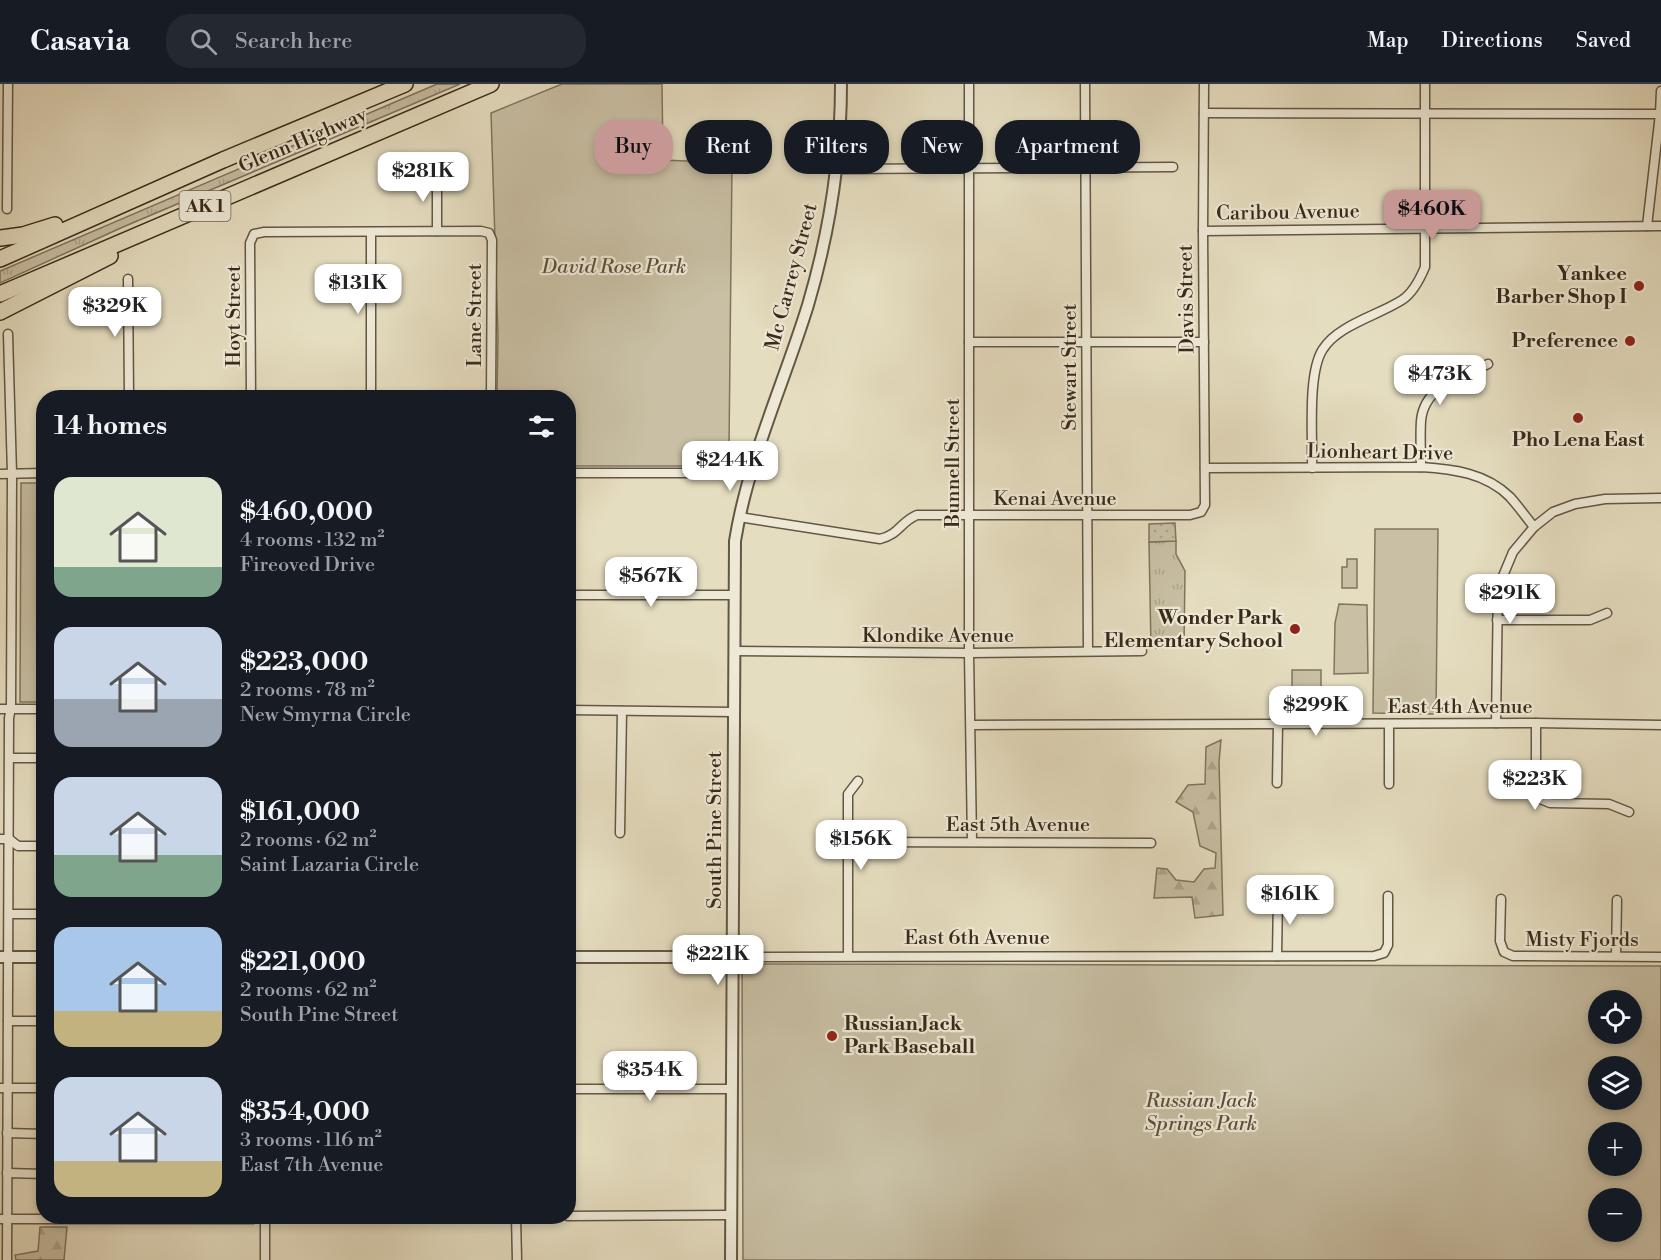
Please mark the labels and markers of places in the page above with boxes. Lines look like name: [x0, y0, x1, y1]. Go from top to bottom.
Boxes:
pin: $281K: [381, 152, 465, 203]
pin: $460K: [1390, 190, 1474, 241]
place label: Yankee Barber Shop I: [1496, 262, 1627, 310]
pin: $131K: [316, 264, 400, 315]
marker: Yankee Barber Shop I: [1632, 279, 1646, 293]
pin: $329K: [73, 287, 157, 338]
place label: Preference: [1511, 329, 1618, 354]
marker: Preference: [1623, 334, 1637, 348]
pin: $473K: [1398, 355, 1482, 406]
marker: Pho Lena East: [1571, 411, 1585, 425]
place label: Pho Lena East: [1512, 428, 1645, 453]
pin: $244K: [688, 441, 772, 492]
pin: $567K: [609, 557, 693, 608]
pin: $291K: [1468, 574, 1552, 625]
place label: Wonder Park Elementary School: [1104, 606, 1284, 654]
marker: Wonder Park Elementary School: [1288, 622, 1302, 636]
pin: $299K: [1274, 686, 1358, 737]
pin: $223K: [1493, 760, 1577, 811]
pin: $156K: [819, 820, 903, 871]
pin: $161K: [1248, 875, 1332, 926]
pin: $221K: [676, 935, 760, 986]
place label: Russian Jack Park Baseball: [844, 1012, 975, 1060]
marker: Russian Jack Park Baseball: [825, 1029, 839, 1043]
pin: $354K: [608, 1051, 692, 1102]

